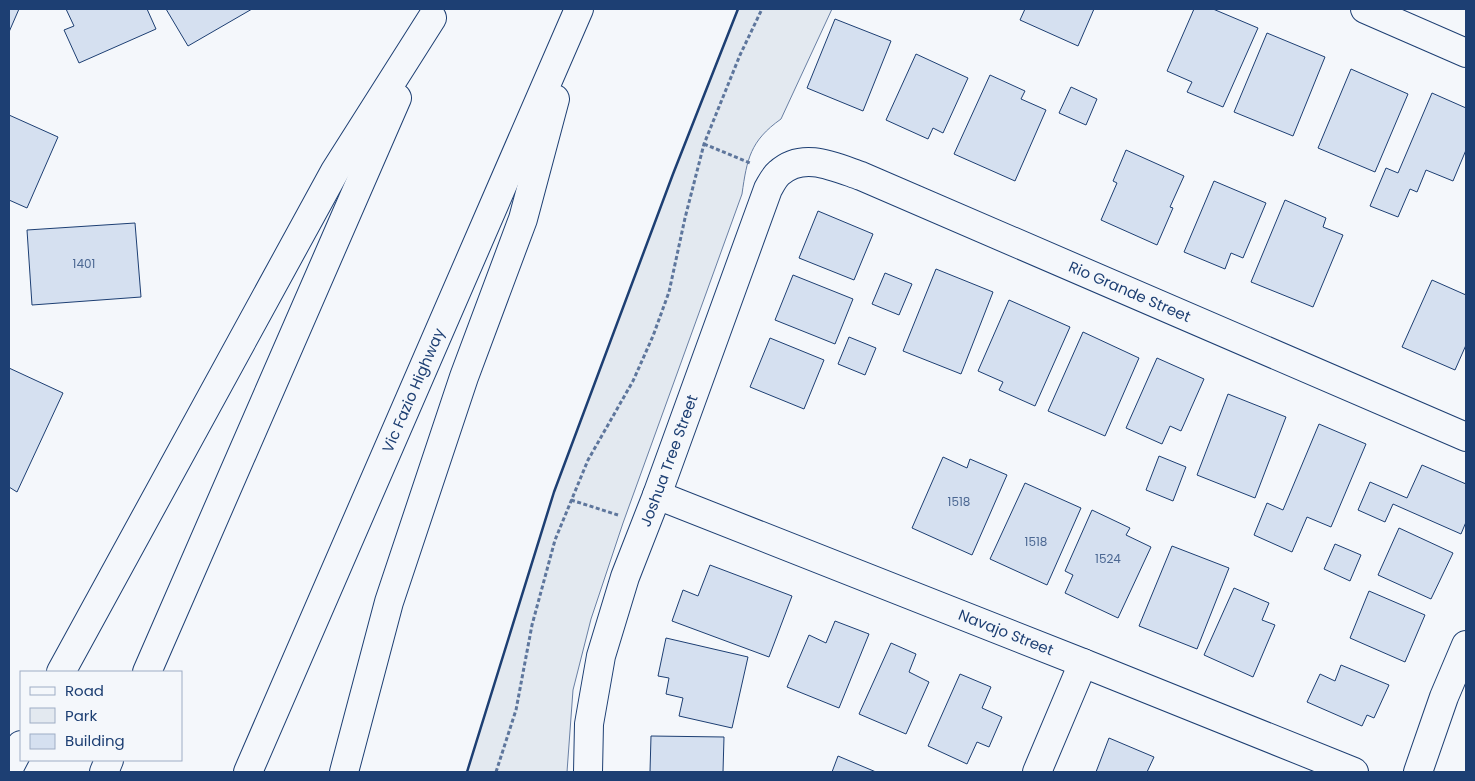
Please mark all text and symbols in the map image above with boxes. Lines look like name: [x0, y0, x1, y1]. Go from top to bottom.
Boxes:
house number: 1401: [73, 255, 95, 272]
street label: Rio Grande Street: [1065, 256, 1194, 327]
street label: Vic Fazio Highway: [377, 324, 450, 456]
street label: Joshua Tree Street: [635, 392, 703, 530]
house number: 1518: [948, 493, 970, 510]
house number: 1518: [1025, 533, 1047, 550]
house number: 1524: [1095, 550, 1121, 567]
street label: Navajo Street: [955, 604, 1057, 660]
legend: [20, 671, 182, 761]
text: Road: [65, 680, 104, 701]
text: Park: [65, 705, 97, 726]
text: Building: [65, 730, 125, 751]

